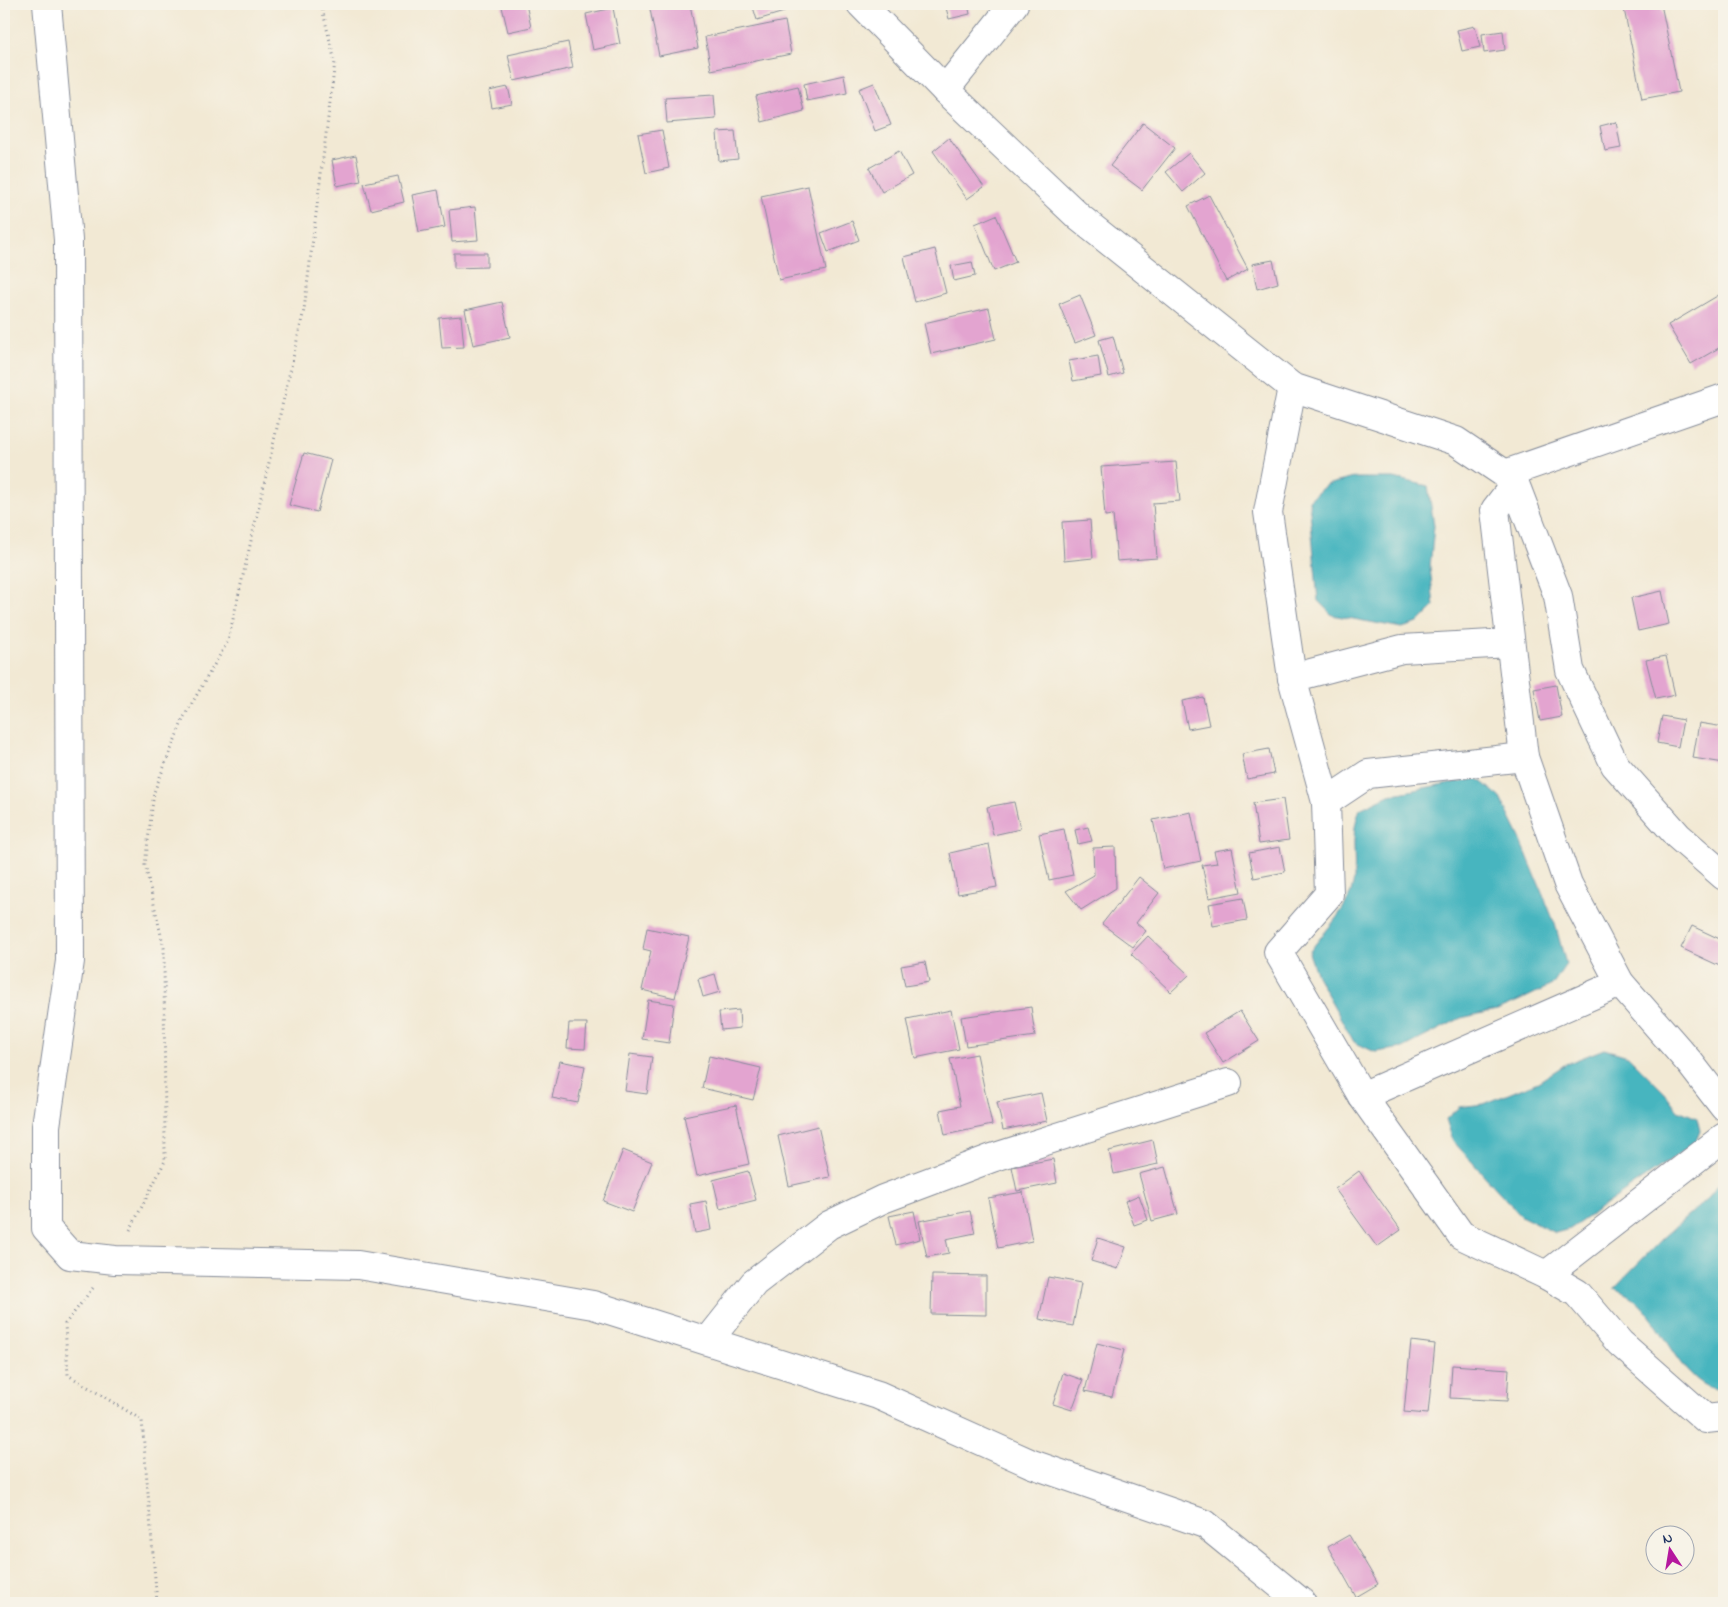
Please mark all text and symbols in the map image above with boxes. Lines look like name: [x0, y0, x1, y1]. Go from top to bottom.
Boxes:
north arrow: [1646, 1524, 1696, 1574]
text: N: [1661, 1527, 1674, 1550]

